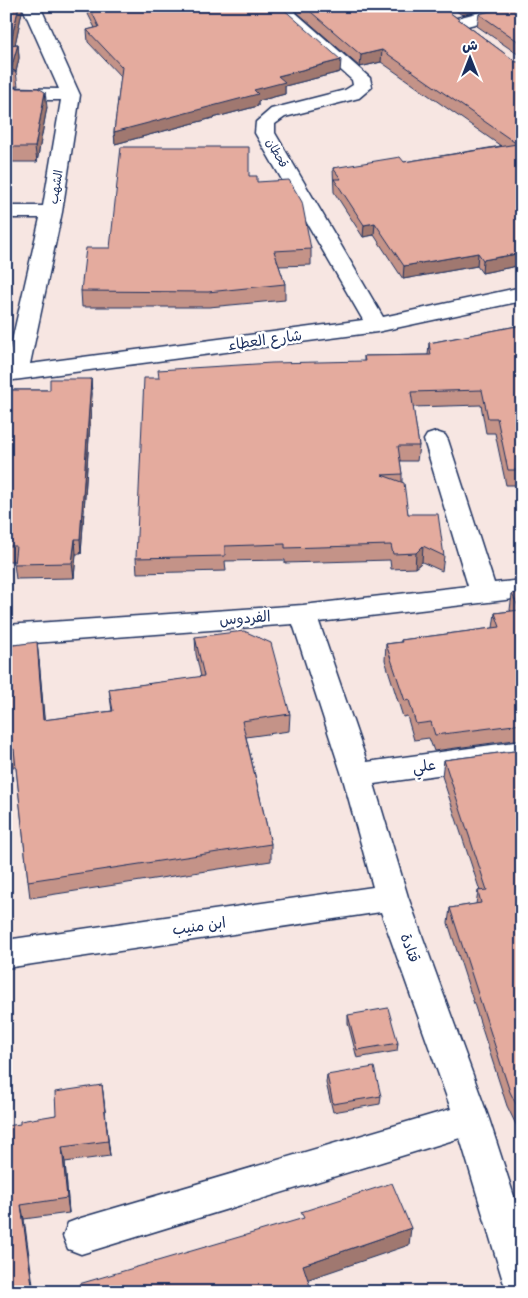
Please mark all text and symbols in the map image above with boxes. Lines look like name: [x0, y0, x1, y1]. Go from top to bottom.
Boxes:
north arrow: [446, 32, 496, 82]
text: ش: [462, 37, 478, 55]
street label: قحطان: [261, 136, 291, 171]
street label: الشهب: [46, 169, 68, 205]
street label: شارع العطاء: [227, 326, 303, 356]
street label: الفردوس: [219, 607, 271, 631]
street label: علي: [411, 755, 437, 780]
street label: ابن منيب: [171, 913, 227, 941]
street label: قتادة: [395, 931, 424, 966]

